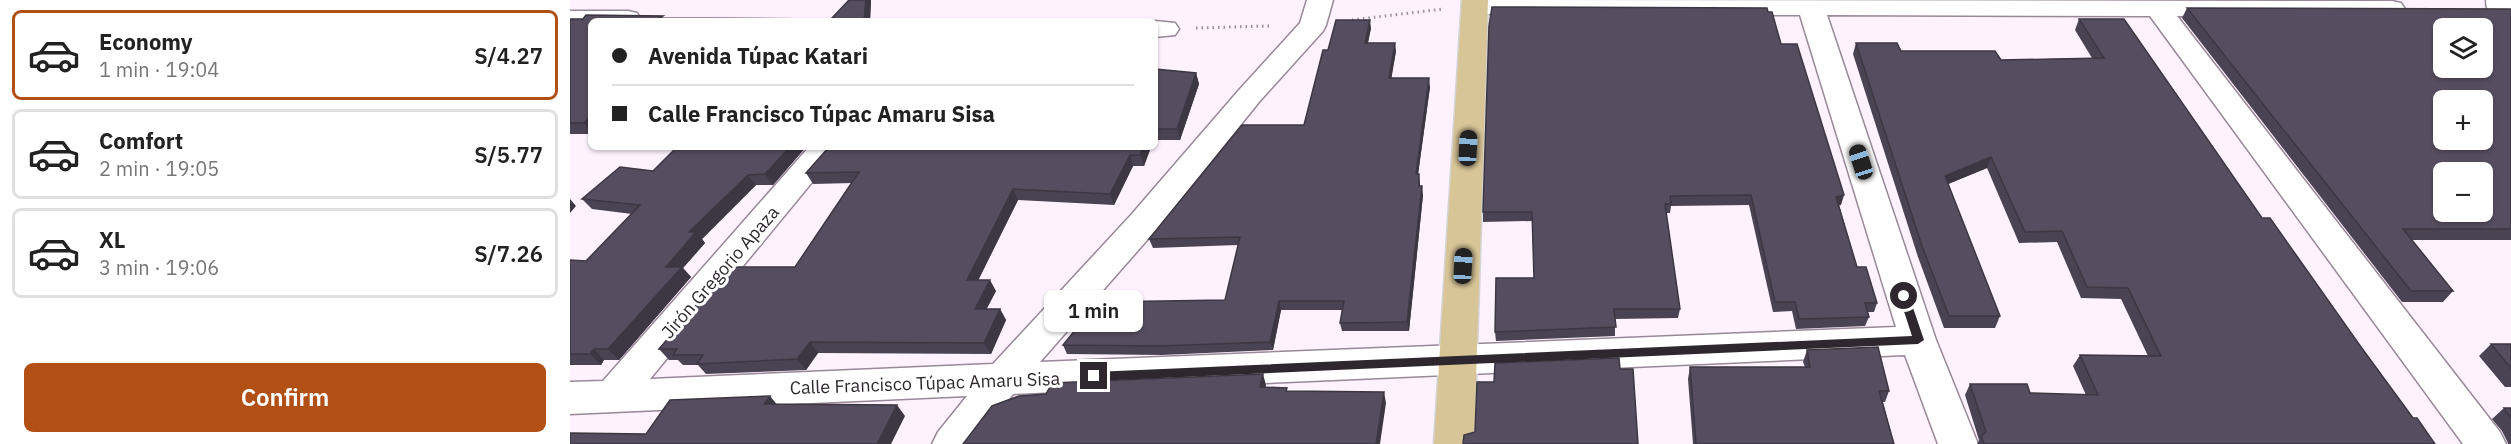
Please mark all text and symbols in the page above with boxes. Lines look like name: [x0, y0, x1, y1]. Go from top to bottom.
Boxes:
map controls: [2433, 18, 2493, 222]
button: layers: [2433, 18, 2493, 78]
text: Economy: [99, 27, 193, 56]
icon: car: [27, 28, 81, 82]
text: S/4.27: [474, 41, 543, 70]
text: Avenida Túpac Katari: [648, 41, 868, 70]
text: 1 min · 19:04: [99, 56, 219, 83]
button: +: [2433, 90, 2493, 150]
text: Calle Francisco Túpac Amaru Sisa: [648, 99, 995, 128]
text: Comfort: [99, 126, 183, 155]
icon: car: [27, 127, 81, 181]
car: [1458, 130, 1478, 166]
text: S/5.77: [474, 140, 543, 169]
car: [1847, 142, 1875, 182]
text: 2 min · 19:05: [99, 155, 219, 182]
button: −: [2433, 162, 2493, 222]
street label: Jirón Gregorio Apaza: [656, 201, 784, 343]
text: XL: [99, 225, 125, 254]
icon: car: [27, 226, 81, 280]
text: S/7.26: [474, 239, 543, 268]
car: [1453, 248, 1473, 284]
text: 3 min · 19:06: [99, 254, 219, 281]
route start: [1890, 282, 1917, 309]
callout: 1 min: [1044, 289, 1144, 331]
text: 1 min: [1068, 297, 1119, 324]
route end: [1080, 362, 1107, 389]
button: Confirm: [24, 363, 546, 432]
street label: Calle Francisco Túpac Amaru Sisa: [789, 367, 1061, 399]

